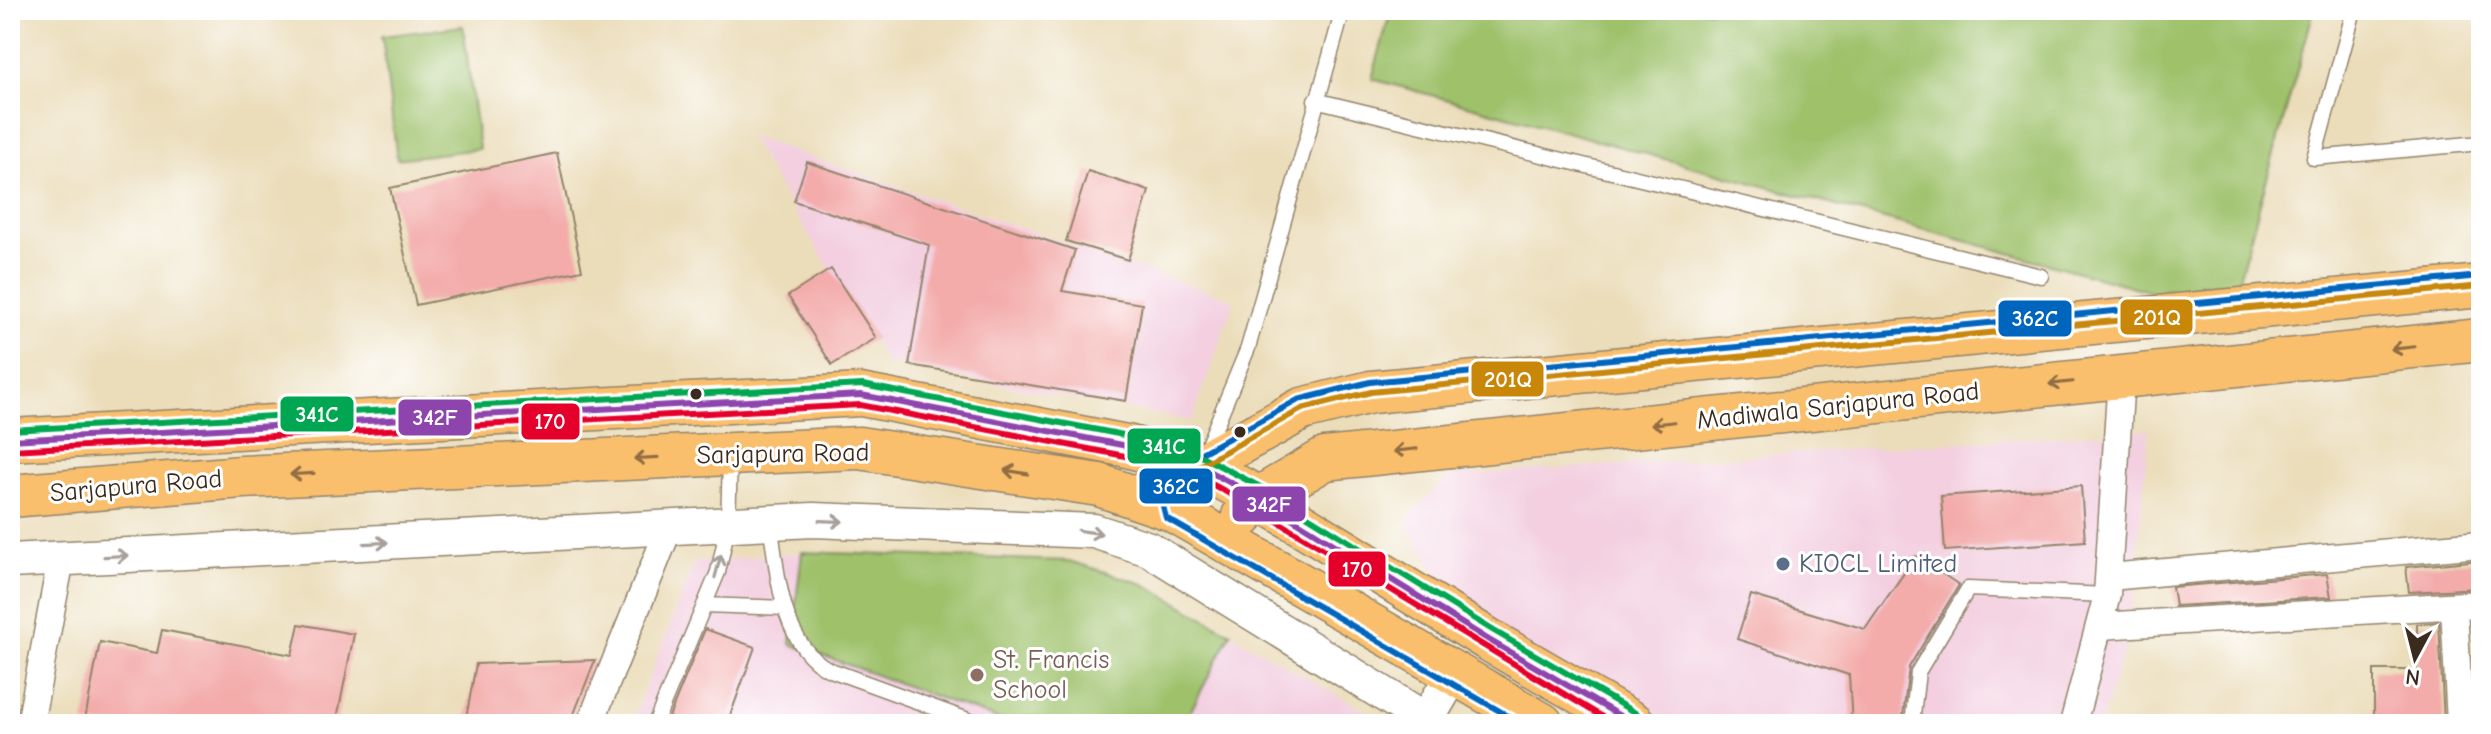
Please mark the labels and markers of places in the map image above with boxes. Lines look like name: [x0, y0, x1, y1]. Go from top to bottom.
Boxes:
unlabelled marker: [688, 386, 704, 402]
unlabelled marker: [1232, 424, 1248, 440]
place label: KIOCL Limited: [1799, 549, 1957, 579]
marker: KIOCL Limited: [1774, 555, 1792, 573]
place label: St. Francis School: [993, 645, 1109, 705]
marker: St. Francis School: [968, 666, 986, 684]

